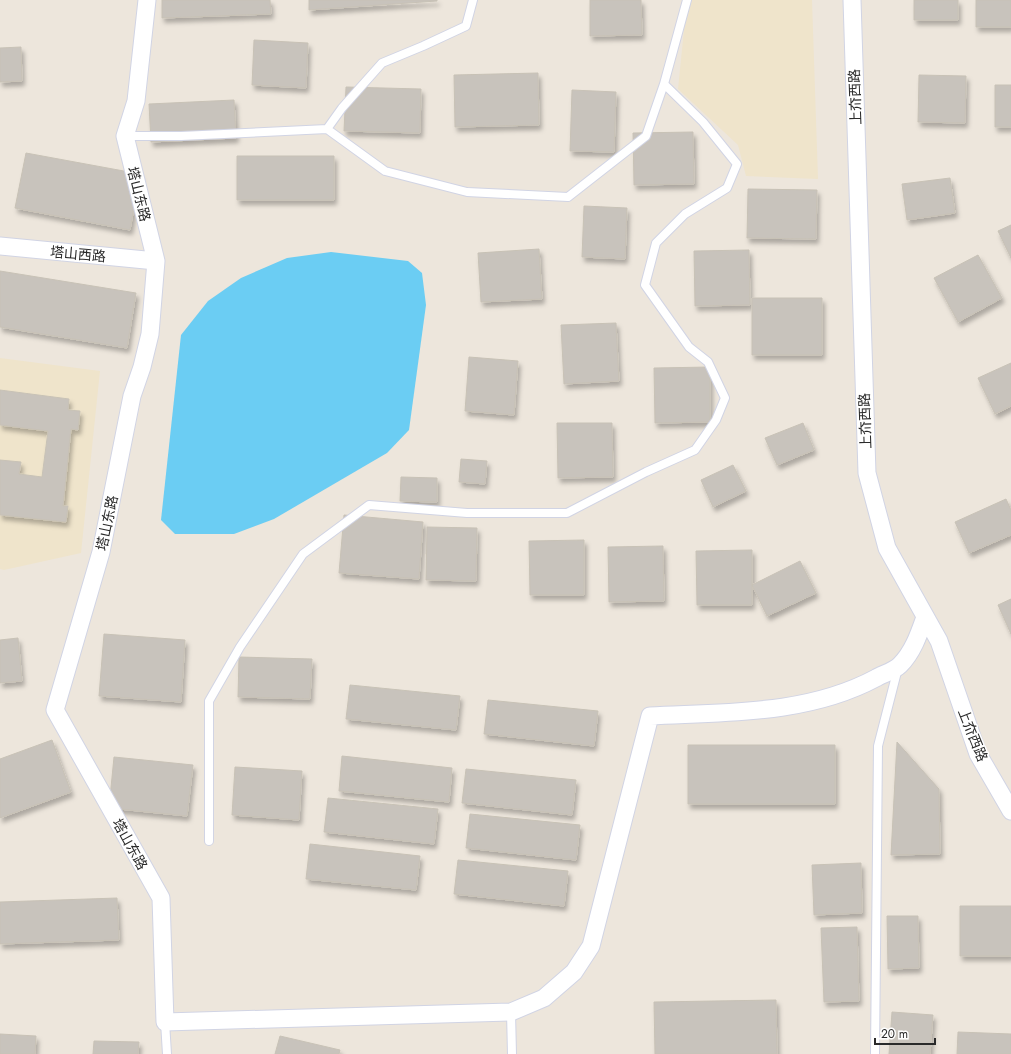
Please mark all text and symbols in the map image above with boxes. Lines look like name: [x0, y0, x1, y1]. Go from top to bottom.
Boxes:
street label: 上夼西路: [844, 69, 866, 125]
street label: 塔山东路: [123, 164, 155, 224]
street label: 塔山西路: [49, 242, 107, 266]
street label: 上夼西路: [854, 393, 876, 449]
street label: 塔山东路: [91, 494, 123, 552]
street label: 上夼西路: [953, 705, 993, 765]
street label: 塔山东路: [108, 815, 152, 873]
scale bar: [875, 1020, 935, 1046]
text: 20 m: [881, 1025, 908, 1043]

